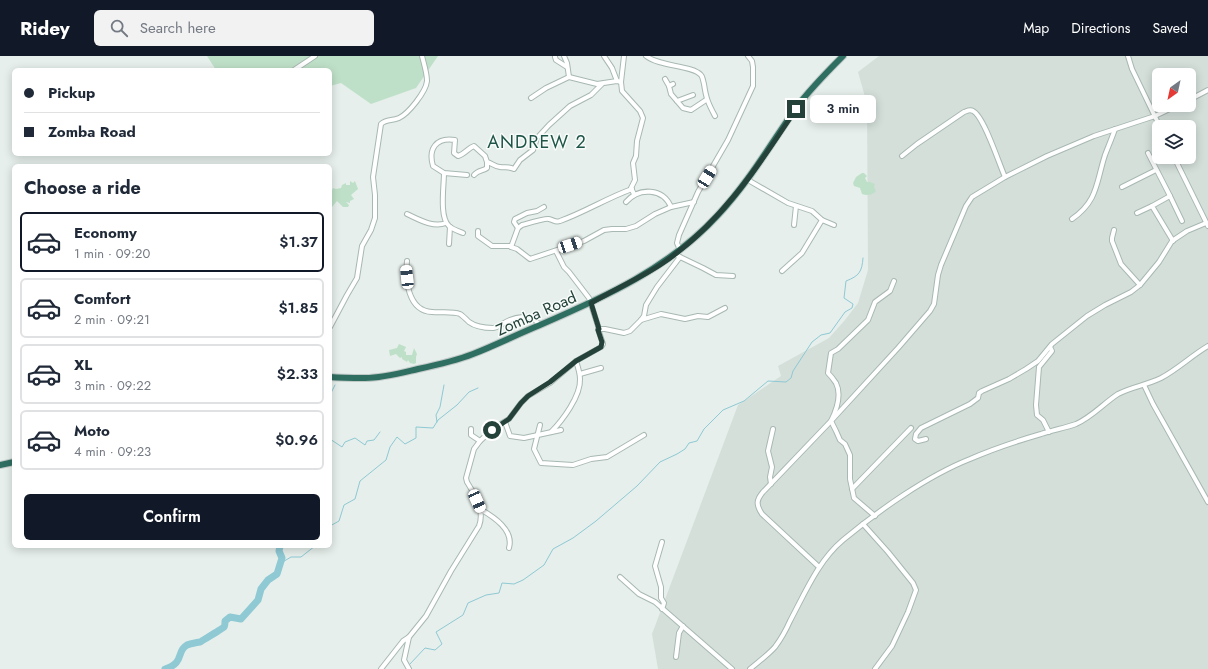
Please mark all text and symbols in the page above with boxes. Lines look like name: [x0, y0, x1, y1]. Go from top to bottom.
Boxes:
search box: [94, 10, 374, 46]
text: Ridey: [20, 15, 70, 42]
icon: search: [108, 17, 130, 39]
text: Search here: [140, 17, 216, 39]
text: Map: [1023, 18, 1049, 38]
text: Directions: [1071, 18, 1131, 38]
text: Saved: [1153, 18, 1188, 38]
north arrow: [1152, 68, 1196, 112]
map controls: [1152, 68, 1196, 164]
text: Pickup: [48, 82, 95, 104]
callout: 3 min: [810, 95, 876, 123]
text: 3 min: [827, 99, 859, 118]
route end: [787, 100, 805, 118]
button: layers: [1152, 120, 1196, 164]
text: Zomba Road: [48, 121, 136, 143]
district label: ANDREW 2: [487, 129, 587, 155]
car: [696, 164, 718, 190]
text: Choose a ride: [24, 175, 141, 201]
text: Economy: [74, 222, 137, 244]
icon: car: [26, 224, 62, 260]
text: $1.37: [279, 231, 318, 253]
car: [557, 236, 583, 254]
text: 1 min · 09:20: [74, 244, 150, 263]
car: [400, 264, 414, 290]
street label: Zomba Road: [492, 286, 580, 341]
text: Comfort: [74, 288, 131, 310]
icon: car: [26, 290, 62, 326]
text: $1.85: [278, 297, 318, 319]
text: 2 min · 09:21: [74, 310, 150, 329]
text: XL: [74, 354, 92, 376]
icon: car: [26, 356, 62, 392]
text: $2.33: [277, 363, 318, 385]
text: 3 min · 09:22: [74, 376, 151, 395]
text: Moto: [74, 420, 110, 442]
route start: [483, 421, 501, 439]
icon: car: [26, 422, 62, 458]
text: $0.96: [275, 429, 318, 451]
text: 4 min · 09:23: [74, 442, 151, 461]
car: [467, 488, 487, 514]
button: Confirm: [24, 494, 320, 540]

